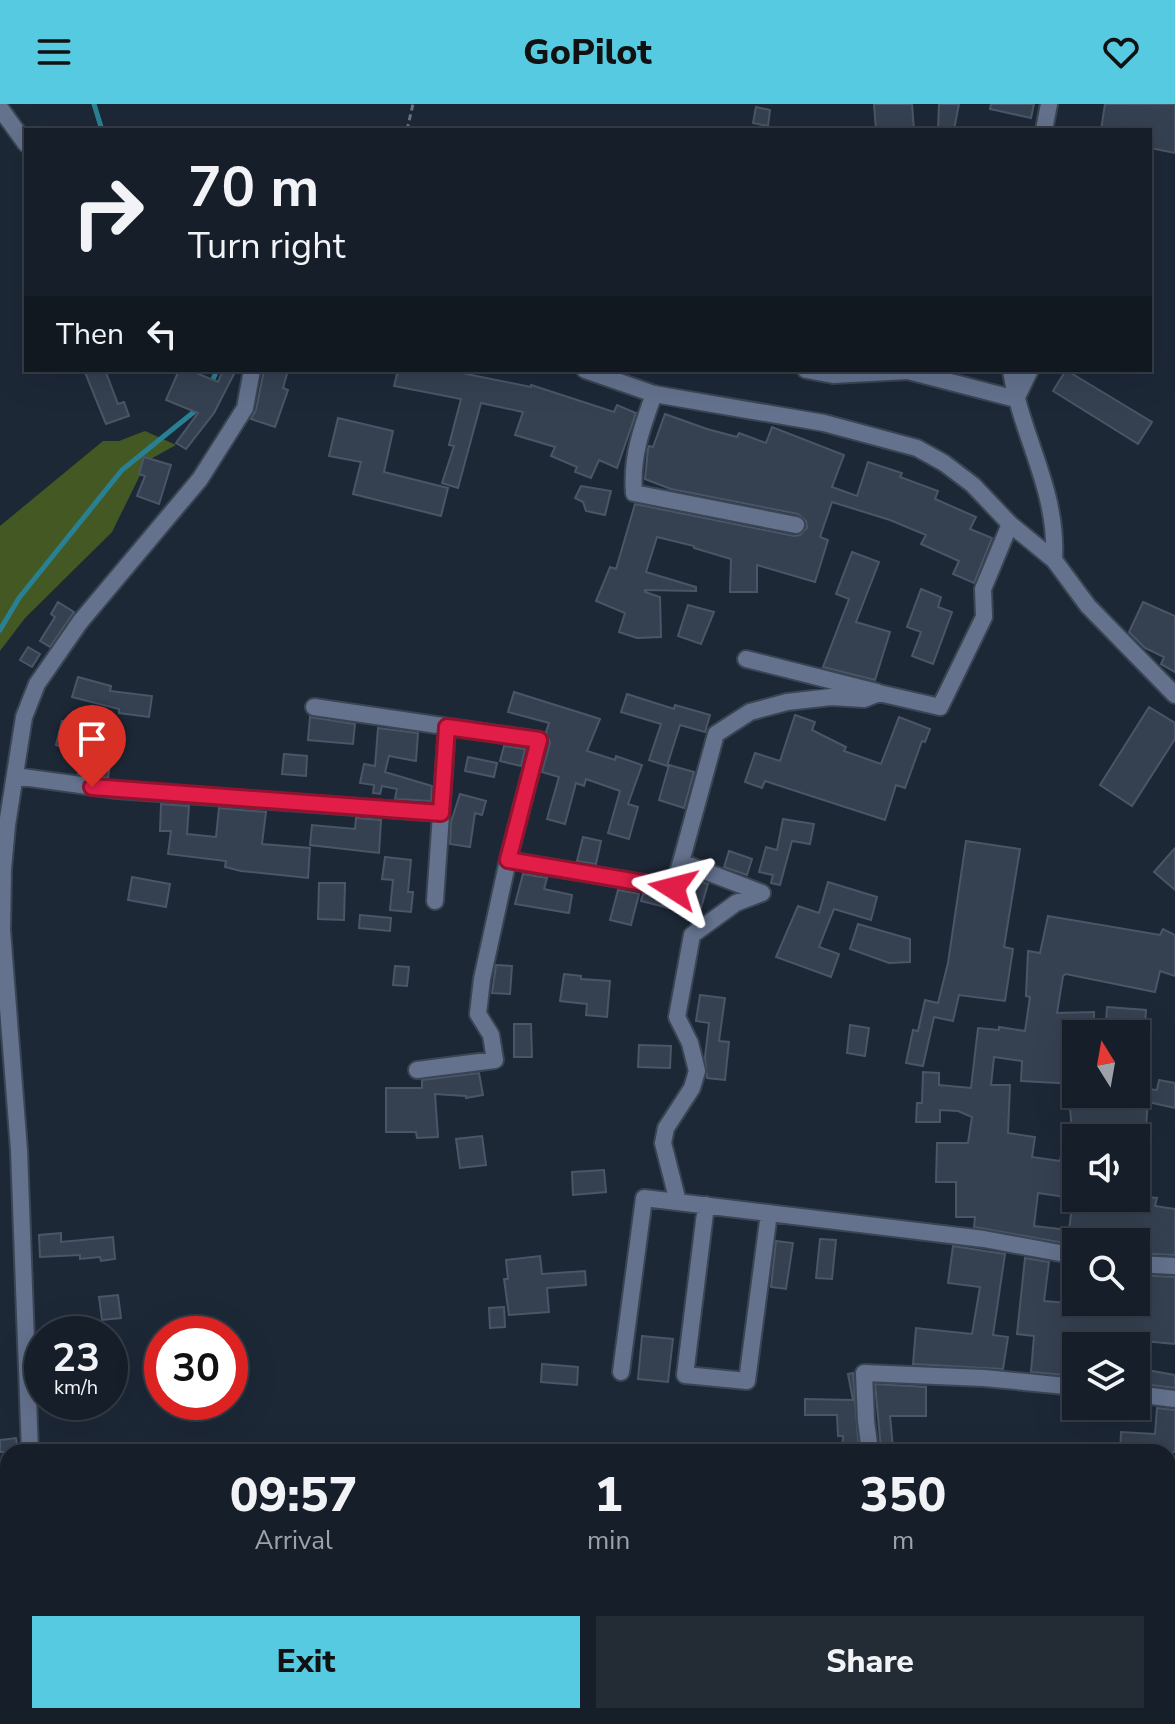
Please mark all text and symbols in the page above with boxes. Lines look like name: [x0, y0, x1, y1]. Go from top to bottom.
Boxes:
text: GoPilot: [523, 28, 652, 77]
icon: menu: [32, 30, 76, 74]
icon: heart: [1099, 30, 1143, 74]
text: 70 m: [188, 149, 319, 226]
icon: right: [56, 160, 160, 264]
text: Turn right: [188, 222, 345, 271]
icon: left: [140, 312, 184, 356]
text: Then: [56, 314, 124, 355]
pin: [58, 705, 126, 787]
icon: arrive: [70, 717, 114, 761]
position arrow: [631, 846, 715, 930]
north arrow: [1062, 1020, 1150, 1108]
map controls: [1062, 1020, 1150, 1420]
button: sound: [1062, 1124, 1150, 1212]
button: search: [1062, 1228, 1150, 1316]
speed limit sign: 30: [144, 1316, 248, 1420]
text: 23: [52, 1331, 100, 1385]
button: layers: [1062, 1332, 1150, 1420]
text: km/h: [54, 1374, 98, 1401]
text: 09:57: [230, 1462, 357, 1528]
text: 1: [594, 1462, 623, 1528]
text: 350: [860, 1462, 946, 1528]
text: Arrival: [254, 1523, 333, 1558]
text: min: [587, 1523, 630, 1558]
text: m: [892, 1523, 914, 1558]
button: Exit: [32, 1616, 580, 1708]
button: Share: [596, 1616, 1144, 1708]

